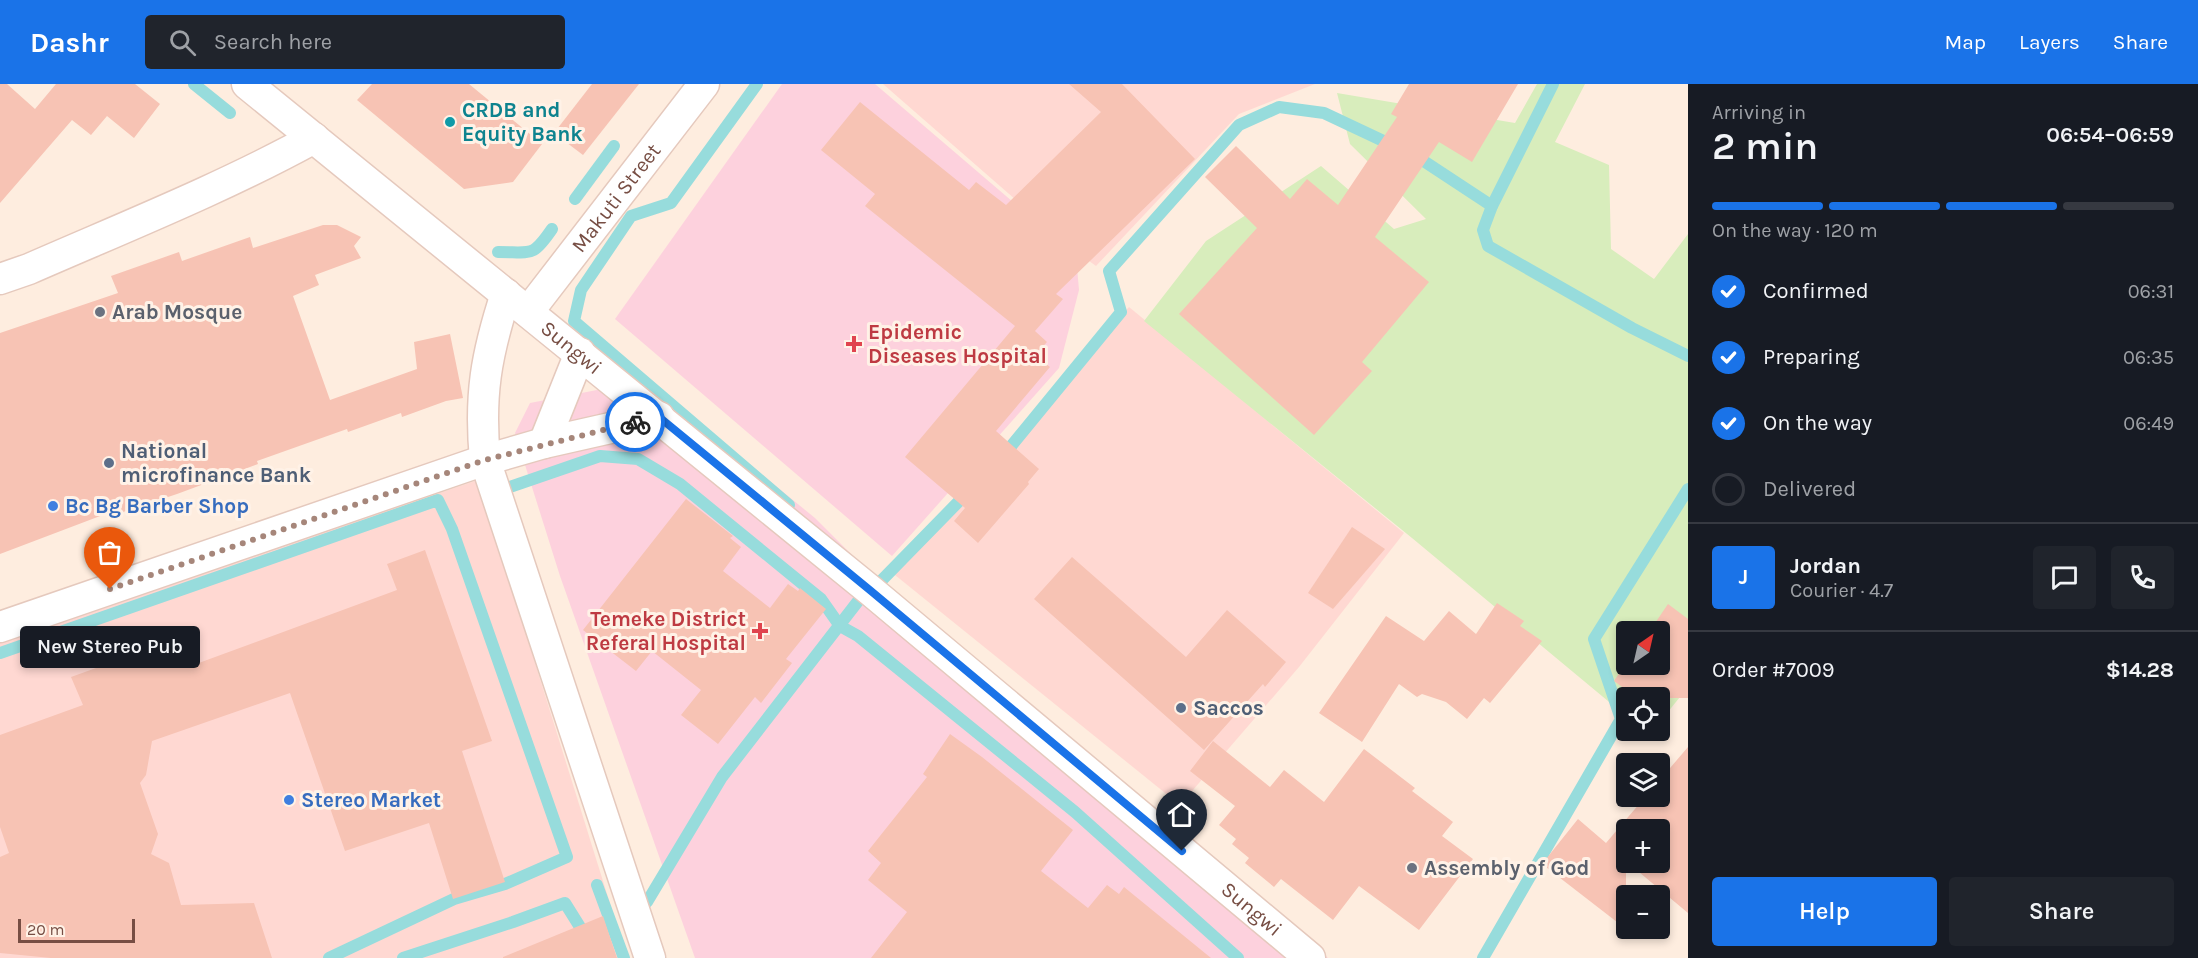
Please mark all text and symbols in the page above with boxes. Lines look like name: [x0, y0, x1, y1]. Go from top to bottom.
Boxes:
search box: [145, 15, 565, 69]
text: Dashr: [30, 26, 109, 59]
icon: search: [166, 26, 199, 59]
text: Search here: [214, 29, 332, 55]
text: Map: [1944, 30, 1986, 54]
text: Layers: [2019, 30, 2080, 54]
text: Share: [2113, 30, 2168, 54]
place label: CRDB and Equity Bank: [462, 98, 583, 147]
text: Arriving in: [1712, 101, 1806, 124]
marker: CRDB and Equity Bank: [443, 115, 457, 129]
text: 06:54–06:59: [2046, 122, 2174, 148]
text: 2 min: [1712, 123, 1818, 169]
street label: Makuti Street: [567, 139, 666, 257]
text: On the way · 120 m: [1712, 219, 1878, 242]
icon: check: [1712, 275, 1745, 308]
text: Confirmed: [1763, 278, 1869, 304]
text: 06:31: [2128, 280, 2174, 303]
place label: Arab Mosque: [112, 300, 242, 325]
marker: Arab Mosque: [93, 305, 107, 319]
street label: Sungwi: [536, 316, 607, 379]
place label: Epidemic Diseases Hospital: [868, 320, 1047, 368]
marker: Epidemic Diseases Hospital: [845, 335, 863, 353]
icon: check: [1712, 341, 1745, 374]
text: Preparing: [1763, 344, 1860, 370]
text: 06:35: [2123, 346, 2174, 369]
courier: [605, 392, 665, 452]
icon: bike: [619, 406, 652, 439]
icon: check: [1712, 407, 1745, 440]
text: On the way: [1763, 410, 1872, 436]
text: 06:49: [2123, 412, 2174, 435]
place label: National microfinance Bank: [121, 439, 312, 487]
marker: National microfinance Bank: [102, 456, 116, 470]
text: Delivered: [1763, 476, 1856, 502]
place label: Bc Bg Barber Shop: [65, 494, 249, 518]
marker: Bc Bg Barber Shop: [46, 499, 60, 513]
pin: [84, 527, 135, 589]
icon: bag: [93, 536, 126, 569]
button: chat: [2033, 546, 2096, 609]
button: phone: [2111, 546, 2174, 609]
text: Jordan: [1790, 553, 1861, 579]
text: J: [1739, 564, 1748, 590]
text: Courier · 4.7: [1790, 579, 1893, 602]
place label: Temeke District Referal Hospital: [586, 607, 746, 655]
north arrow: [1616, 621, 1670, 675]
map controls: [1616, 621, 1670, 939]
marker: Temeke District Referal Hospital: [751, 622, 769, 640]
callout: New Stereo Pub: [20, 625, 200, 667]
text: New Stereo Pub: [37, 635, 183, 658]
text: Order #7009: [1712, 657, 1835, 683]
text: $14.28: [2106, 657, 2174, 683]
button: locate: [1616, 687, 1670, 741]
place label: Saccos: [1193, 696, 1264, 720]
marker: Saccos: [1174, 701, 1188, 715]
button: layers: [1616, 753, 1670, 807]
place label: Stereo Market: [301, 788, 441, 812]
pin: [1156, 789, 1207, 851]
marker: Stereo Market: [282, 793, 296, 807]
icon: home: [1165, 798, 1198, 831]
button: +: [1616, 819, 1670, 873]
place label: Assembly of God: [1424, 856, 1589, 880]
marker: Assembly of God: [1405, 861, 1419, 875]
street label: Sungwi: [1216, 877, 1287, 941]
button: Help: [1712, 877, 1937, 946]
button: Share: [1949, 877, 2174, 946]
button: −: [1616, 885, 1670, 939]
scale bar: [18, 916, 135, 944]
text: 20 m: [27, 920, 65, 939]

